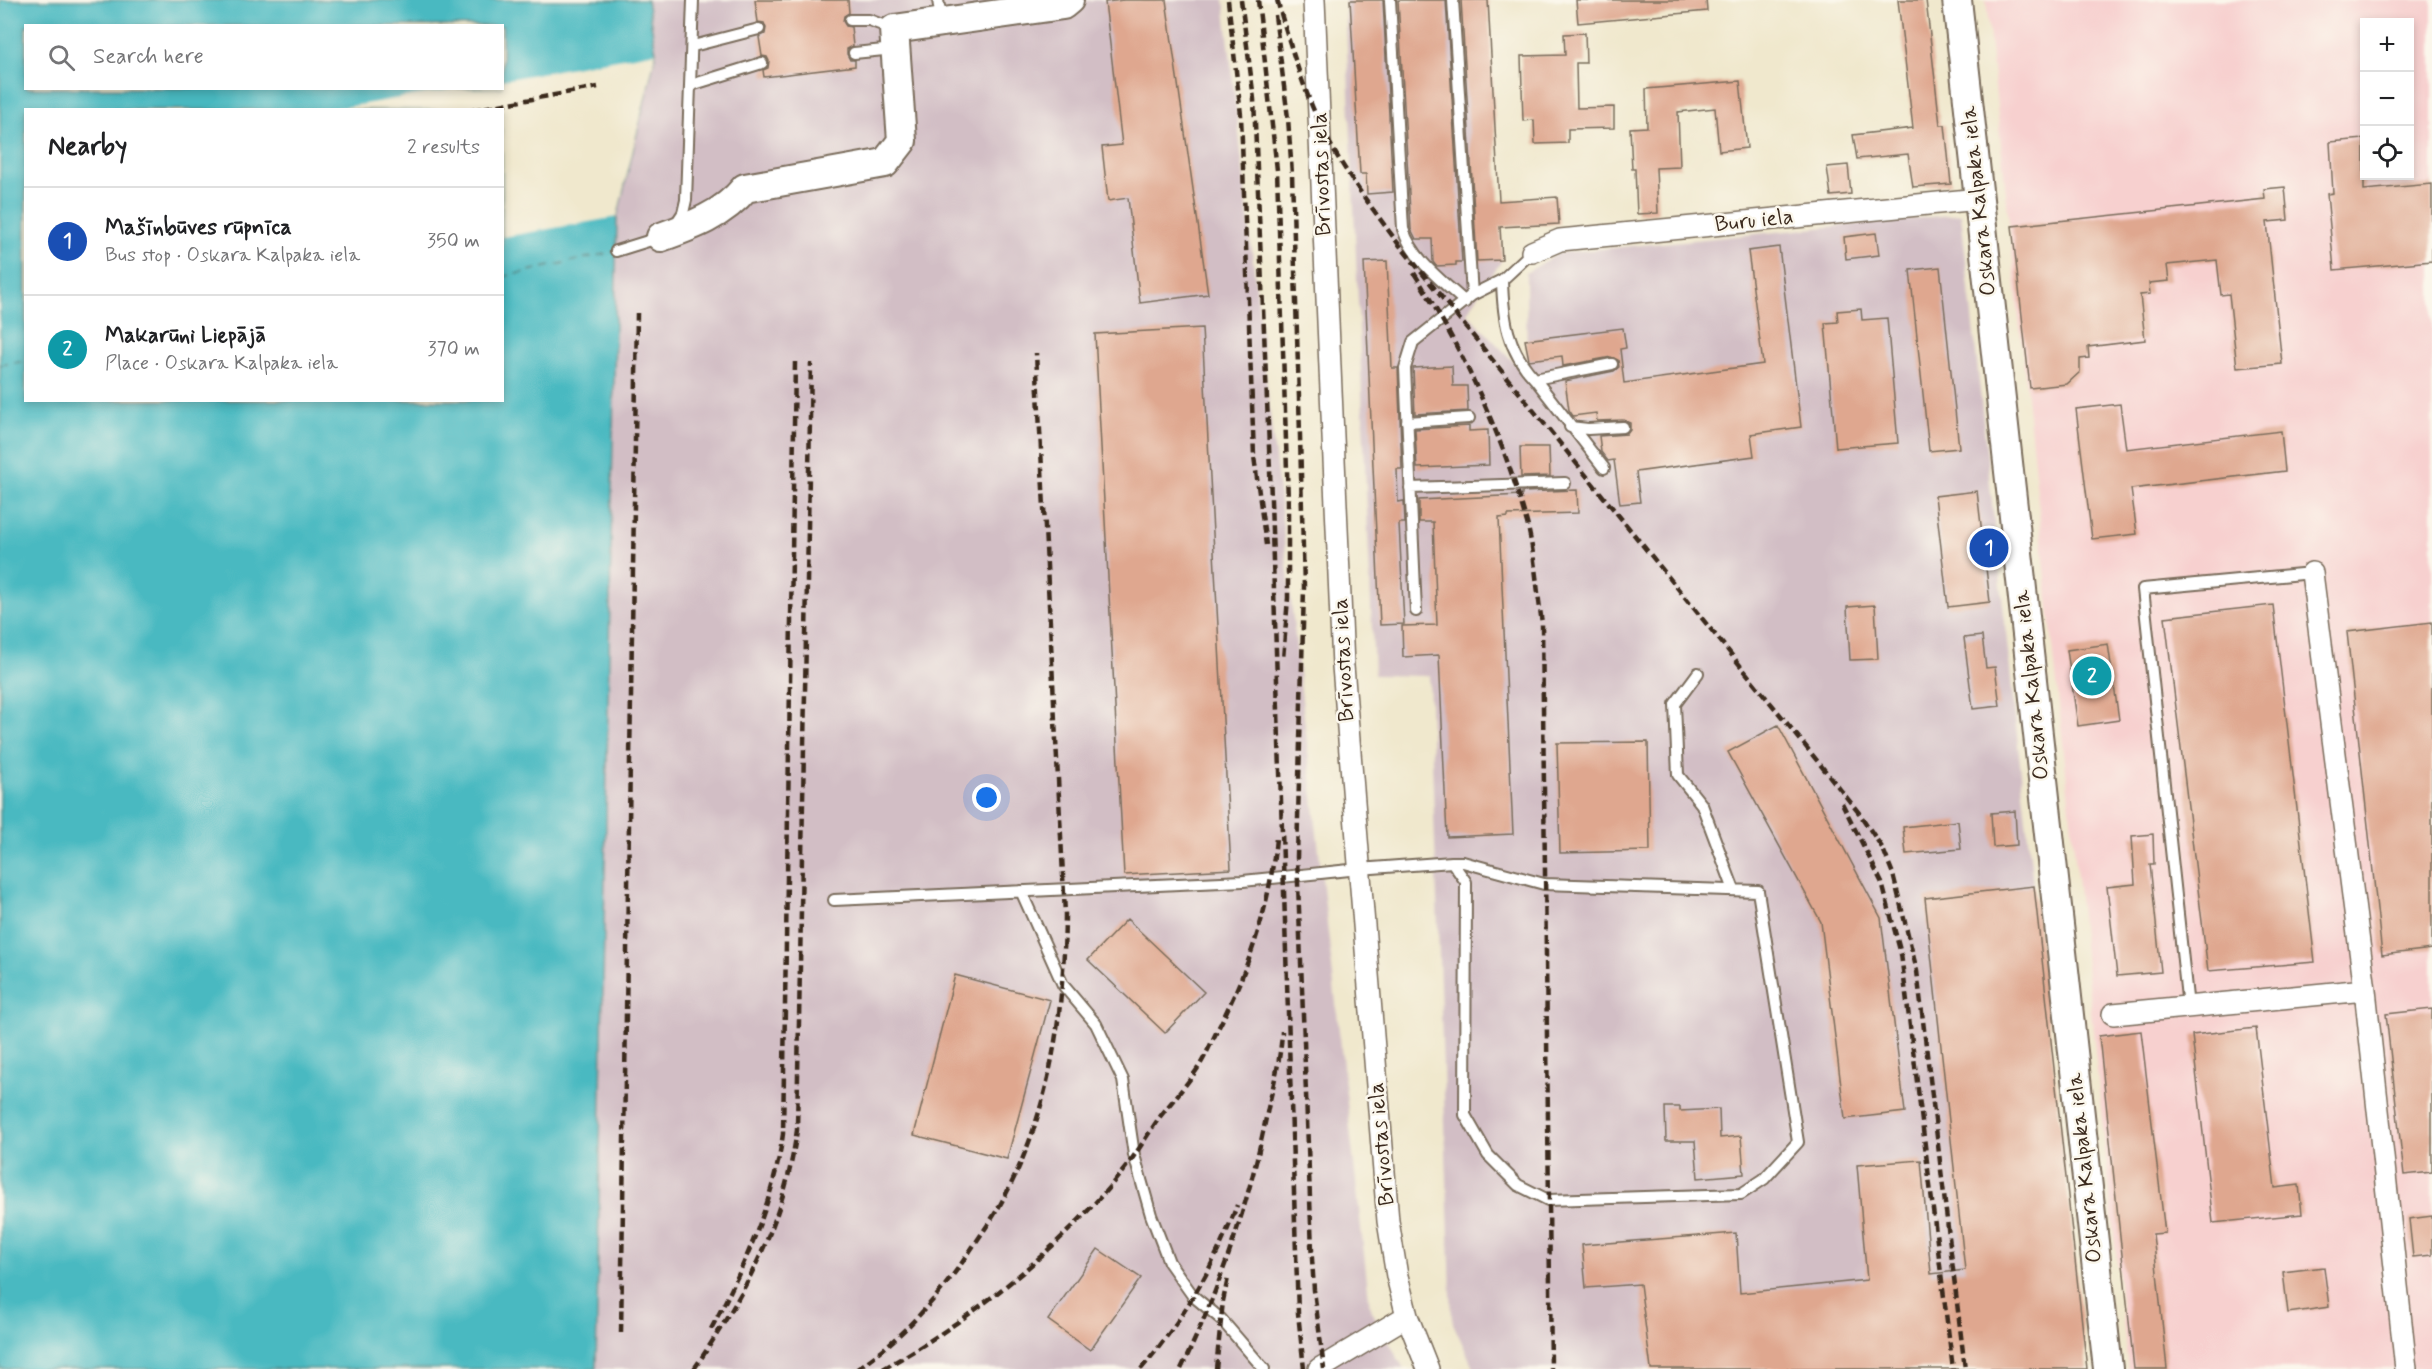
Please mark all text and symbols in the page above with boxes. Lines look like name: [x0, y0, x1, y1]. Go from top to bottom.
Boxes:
map controls: [2360, 18, 2414, 180]
button: +: [2360, 18, 2414, 72]
search box: [24, 24, 504, 90]
icon: search: [45, 41, 78, 74]
text: Search here: [93, 43, 204, 71]
button: −: [2360, 72, 2414, 126]
street label: Oskara Kalpaka iela: [1955, 104, 2003, 297]
street label: Brīvostas iela: [1306, 112, 1338, 236]
button: locate: [2360, 126, 2414, 180]
text: Nearby: [48, 130, 127, 164]
text: 2 results: [407, 134, 480, 161]
street label: Buru iela: [1713, 203, 1795, 239]
text: Mašīnbūves rūpnīca: [105, 214, 292, 242]
text: 1: [63, 228, 72, 255]
text: 350 m: [427, 228, 480, 255]
text: Bus stop · Oskara Kalpaka iela: [105, 242, 360, 269]
text: Makarūni Liepājā: [105, 322, 266, 350]
text: 2: [63, 336, 72, 363]
text: 370 m: [428, 336, 480, 363]
text: Place · Oskara Kalpaka iela: [105, 350, 338, 377]
pin: 1: [1970, 526, 2008, 570]
street label: Oskara Kalpaka iela: [2008, 588, 2056, 781]
street label: Brīvostas iela: [1327, 597, 1361, 723]
pin: 2: [2072, 654, 2112, 698]
your location: [972, 783, 1001, 812]
street label: Oskara Kalpaka iela: [2061, 1071, 2109, 1264]
street label: Brīvostas iela: [1363, 1081, 1401, 1207]

